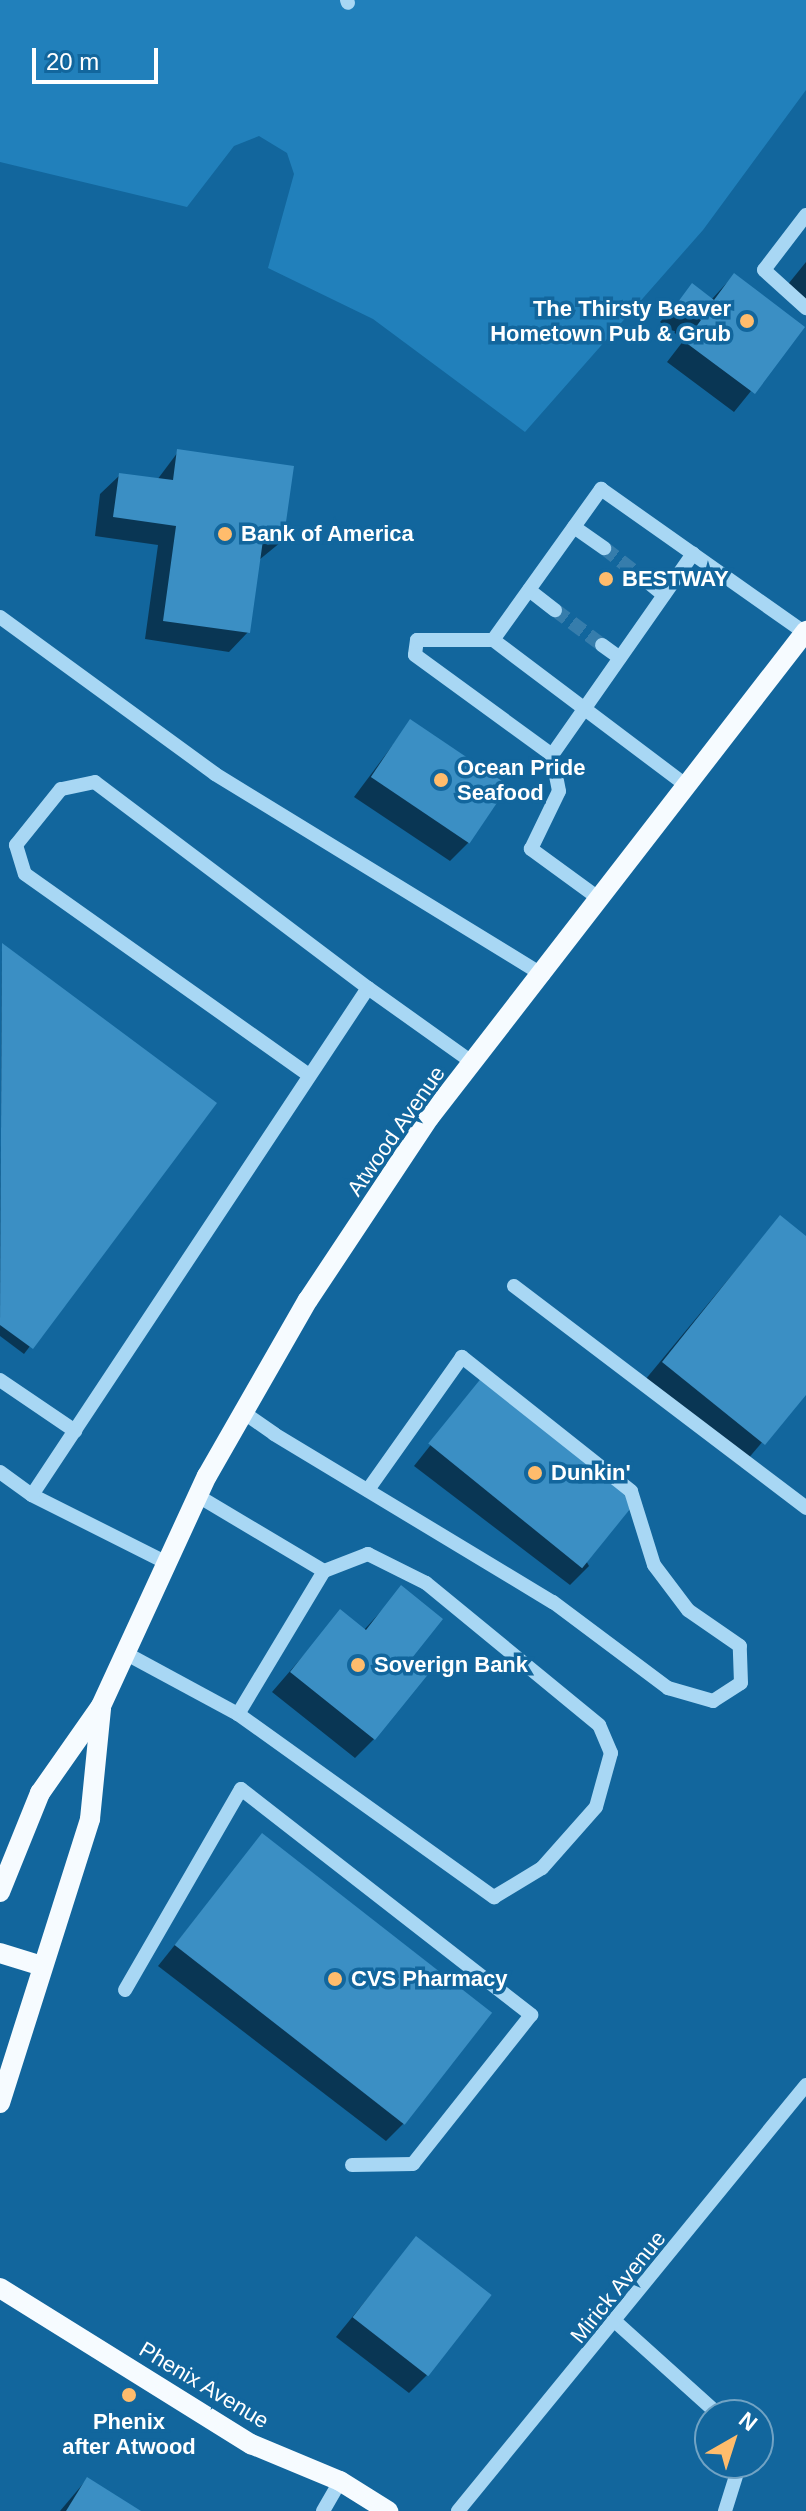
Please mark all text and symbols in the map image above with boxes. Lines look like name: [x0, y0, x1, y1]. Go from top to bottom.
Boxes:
scale bar: [36, 32, 162, 82]
text: 20 m: [46, 48, 99, 75]
place label: The Thirsty Beaver Hometown Pub & Grub: [490, 295, 731, 346]
marker: The Thirsty Beaver Hometown Pub & Grub: [738, 312, 756, 330]
place label: Bank of America: [241, 521, 415, 547]
marker: Bank of America: [216, 525, 234, 543]
place label: BESTWAY: [622, 566, 729, 592]
marker: BESTWAY: [597, 570, 615, 588]
place label: Ocean Pride Seafood: [457, 754, 585, 806]
marker: Ocean Pride Seafood: [432, 771, 450, 789]
street label: Atwood Avenue: [341, 1060, 451, 1202]
place label: Dunkin': [551, 1460, 631, 1486]
marker: Dunkin': [526, 1464, 544, 1482]
place label: Soverign Bank: [374, 1652, 528, 1678]
marker: Soverign Bank: [349, 1656, 367, 1674]
place label: CVS Pharmacy: [351, 1966, 508, 1992]
marker: CVS Pharmacy: [326, 1970, 344, 1988]
street label: Mirick Avenue: [564, 2225, 672, 2349]
street label: Phenix Avenue: [134, 2336, 274, 2434]
marker: Phenix after Atwood: [120, 2386, 138, 2404]
north arrow: [694, 2399, 774, 2479]
text: N: [734, 2407, 762, 2436]
place label: Phenix after Atwood: [62, 2408, 196, 2460]

